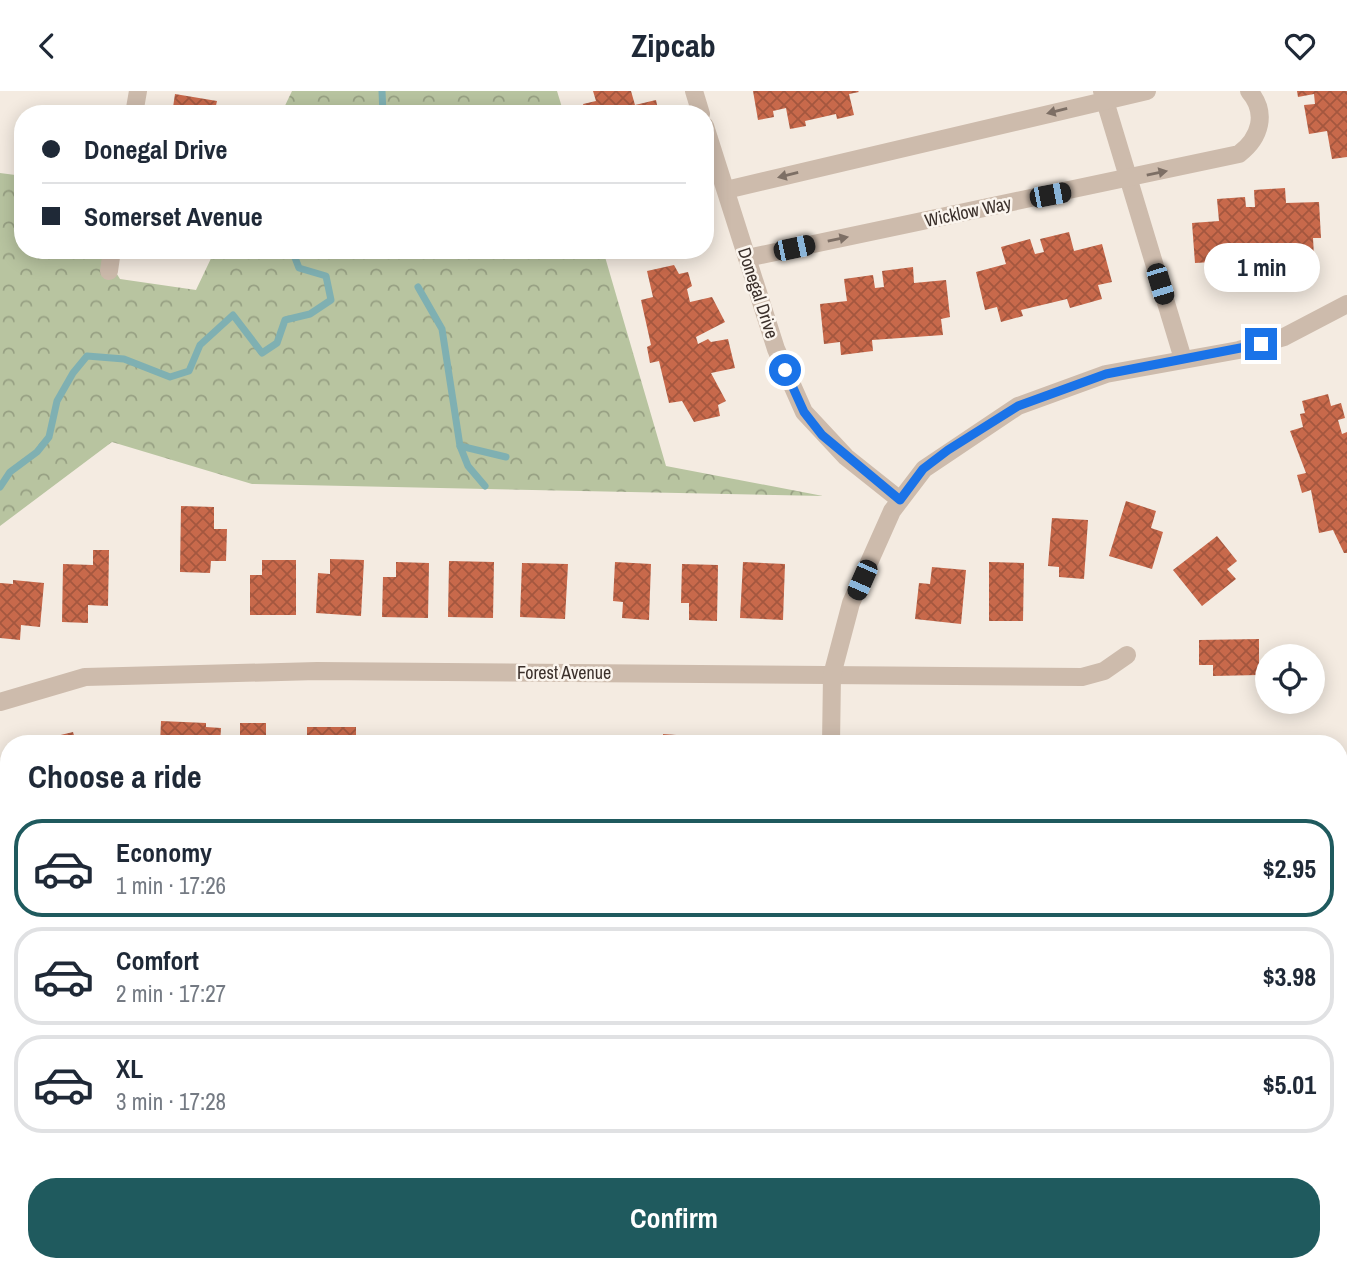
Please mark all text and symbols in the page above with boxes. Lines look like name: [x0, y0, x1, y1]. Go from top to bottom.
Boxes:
text: Zipcab: [631, 24, 716, 67]
icon: back: [28, 27, 66, 65]
icon: heart: [1281, 27, 1319, 65]
one-way arrow: [1046, 105, 1068, 116]
text: Donegal Drive: [84, 132, 227, 167]
one-way arrow: [1146, 167, 1168, 178]
one-way arrow: [777, 170, 799, 181]
car: [1028, 181, 1073, 209]
street label: Wicklow Way: [922, 190, 1014, 233]
text: Somerset Avenue: [84, 199, 263, 234]
car: [772, 233, 817, 263]
one-way arrow: [827, 233, 849, 244]
callout: 1 min: [1203, 243, 1319, 292]
street label: Donegal Drive: [732, 244, 785, 342]
text: 1 min: [1237, 252, 1287, 283]
car: [1144, 261, 1177, 307]
route end: [1245, 328, 1277, 360]
route start: [769, 354, 801, 386]
car: [844, 557, 881, 603]
map controls: [1255, 644, 1325, 714]
button: locate: [1255, 644, 1325, 714]
street label: Forest Avenue: [517, 660, 611, 685]
text: Choose a ride: [28, 755, 202, 798]
text: Economy: [116, 835, 212, 870]
icon: car: [32, 837, 95, 900]
text: $2.95: [1263, 851, 1316, 886]
text: 1 min · 17:26: [116, 870, 226, 901]
text: Comfort: [116, 943, 199, 978]
icon: car: [32, 945, 95, 1008]
text: $3.98: [1263, 959, 1316, 994]
text: 2 min · 17:27: [116, 978, 226, 1009]
text: XL: [116, 1051, 143, 1086]
icon: car: [32, 1053, 95, 1116]
text: $5.01: [1263, 1067, 1316, 1102]
text: 3 min · 17:28: [116, 1086, 226, 1117]
button: Confirm: [28, 1178, 1320, 1258]

